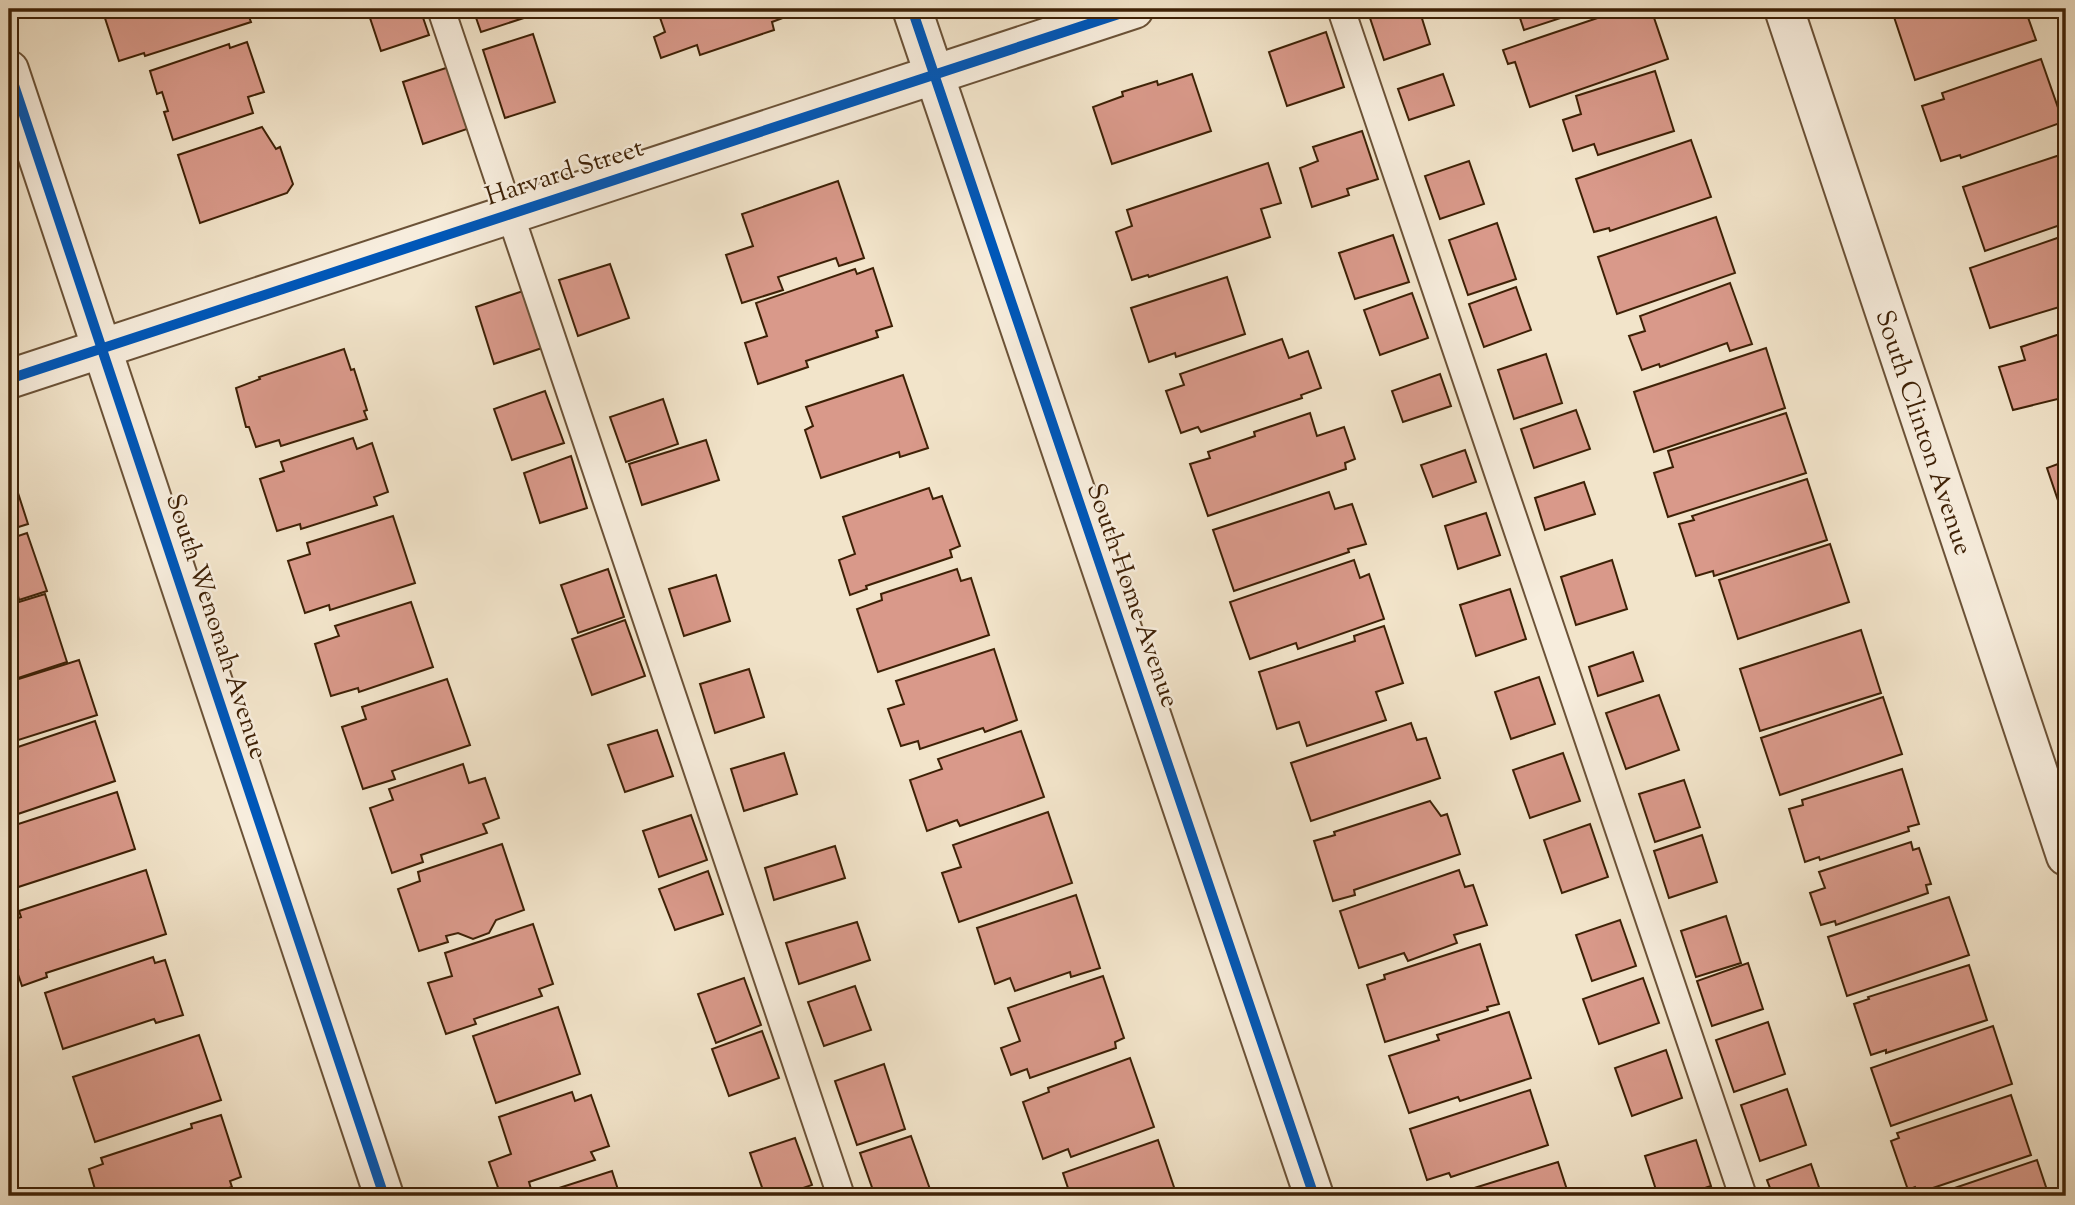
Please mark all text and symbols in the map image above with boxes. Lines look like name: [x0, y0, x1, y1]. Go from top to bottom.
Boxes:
street label: Harvard Street: [481, 130, 649, 216]
street label: South Clinton Avenue: [1865, 306, 1981, 560]
street label: South Home Avenue: [1076, 479, 1187, 713]
street label: South Wenonah Avenue: [155, 489, 276, 764]

